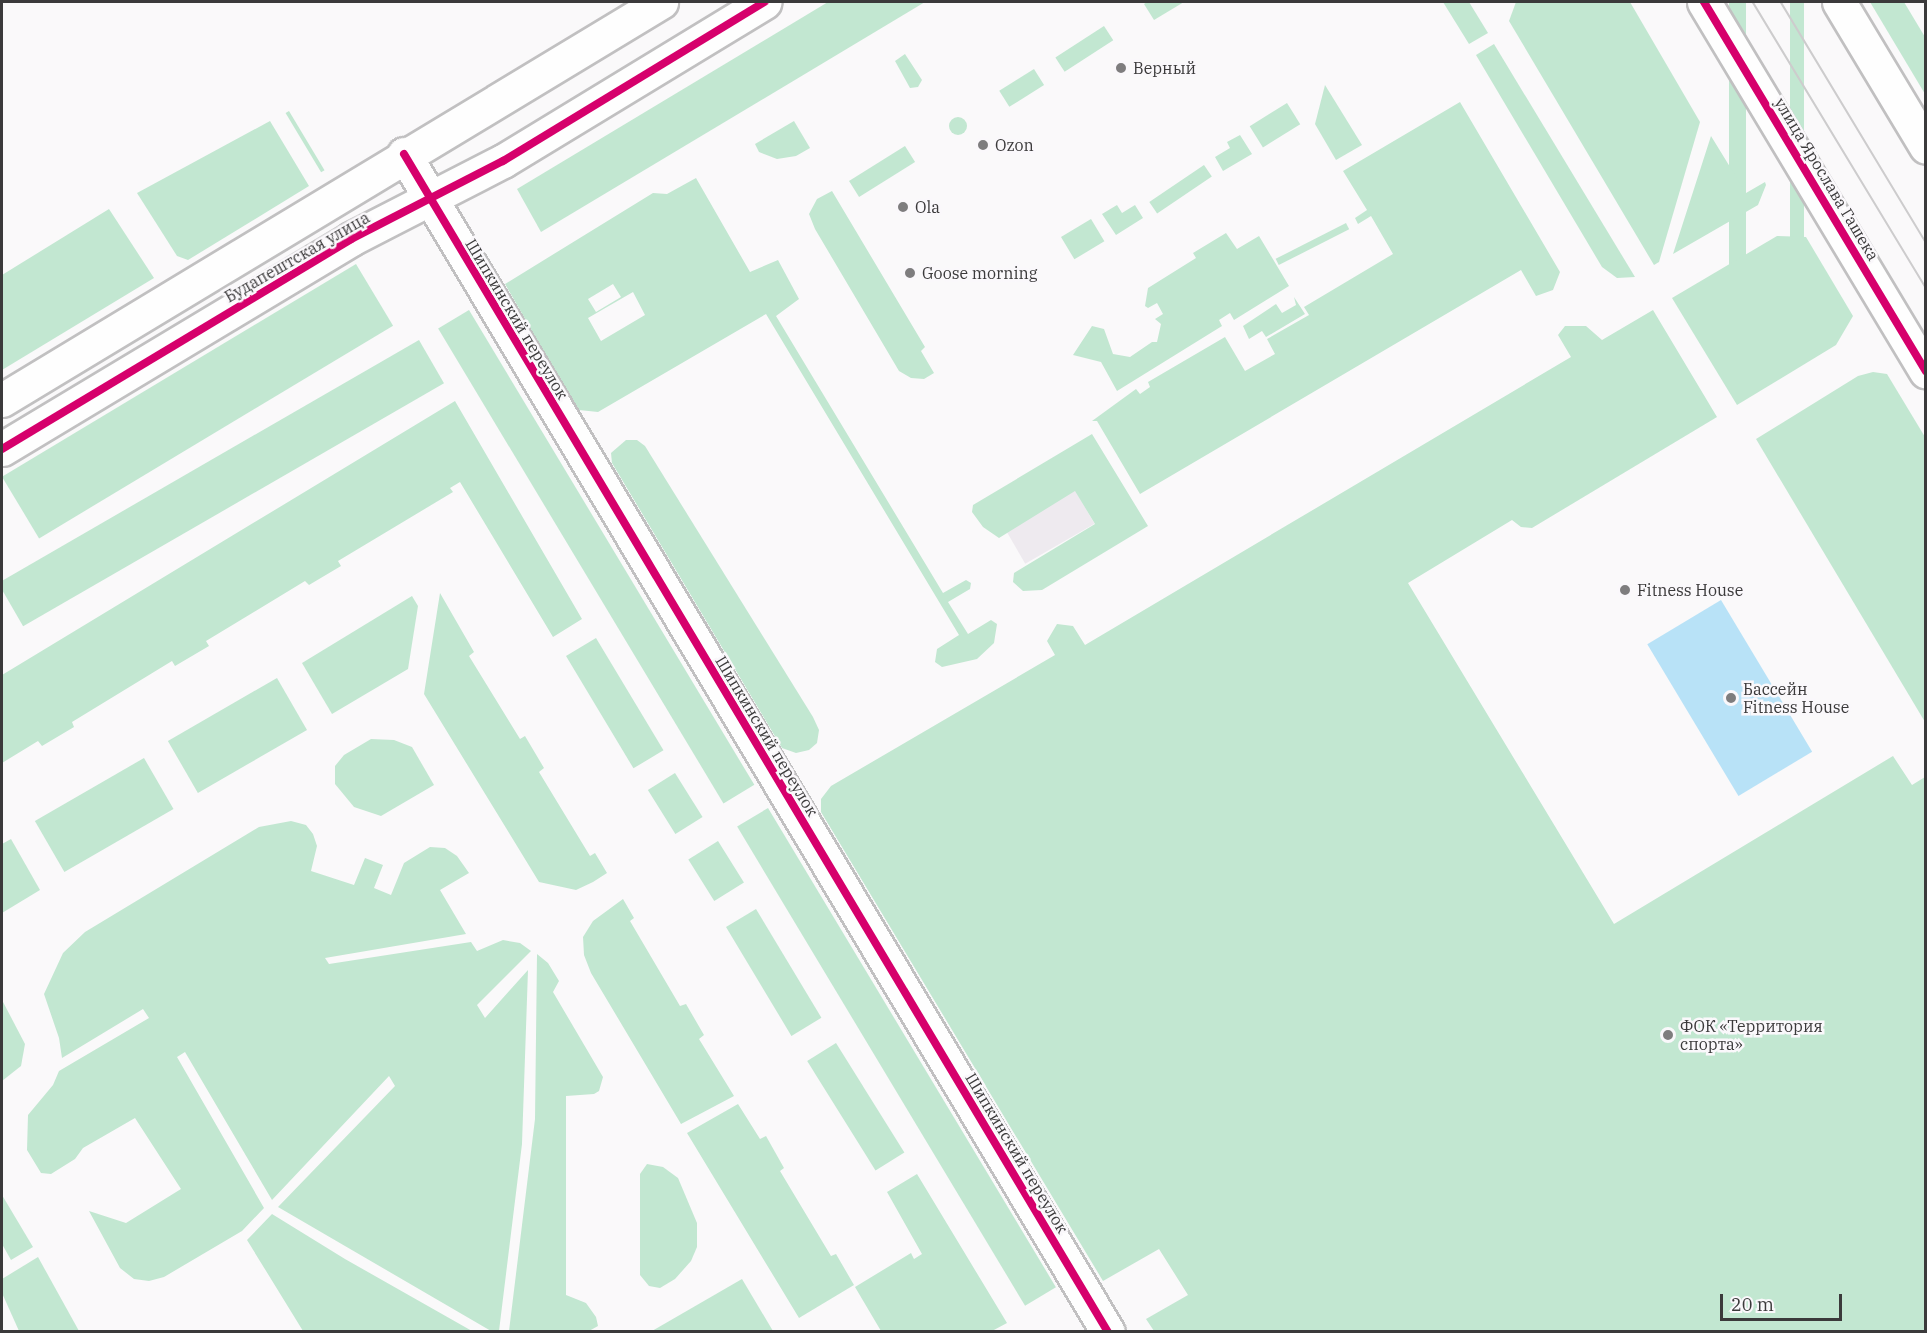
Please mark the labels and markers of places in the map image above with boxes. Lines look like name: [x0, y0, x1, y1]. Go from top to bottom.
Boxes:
place label: Верный: [1133, 58, 1196, 78]
marker: Верный: [1114, 61, 1128, 75]
place label: Ozon: [995, 135, 1034, 155]
marker: Ozon: [976, 138, 990, 152]
place label: Ola: [915, 197, 940, 217]
marker: Ola: [896, 200, 910, 214]
place label: Goose morning: [922, 263, 1037, 283]
marker: Goose morning: [903, 266, 917, 280]
place label: Fitness House: [1637, 580, 1743, 600]
marker: Fitness House: [1618, 583, 1632, 597]
place label: Бассейн Fitness House: [1743, 679, 1849, 717]
marker: Бассейн Fitness House: [1724, 691, 1738, 705]
place label: ФОК «Территория спорта»: [1680, 1016, 1823, 1054]
marker: ФОК «Территория спорта»: [1661, 1028, 1675, 1042]

